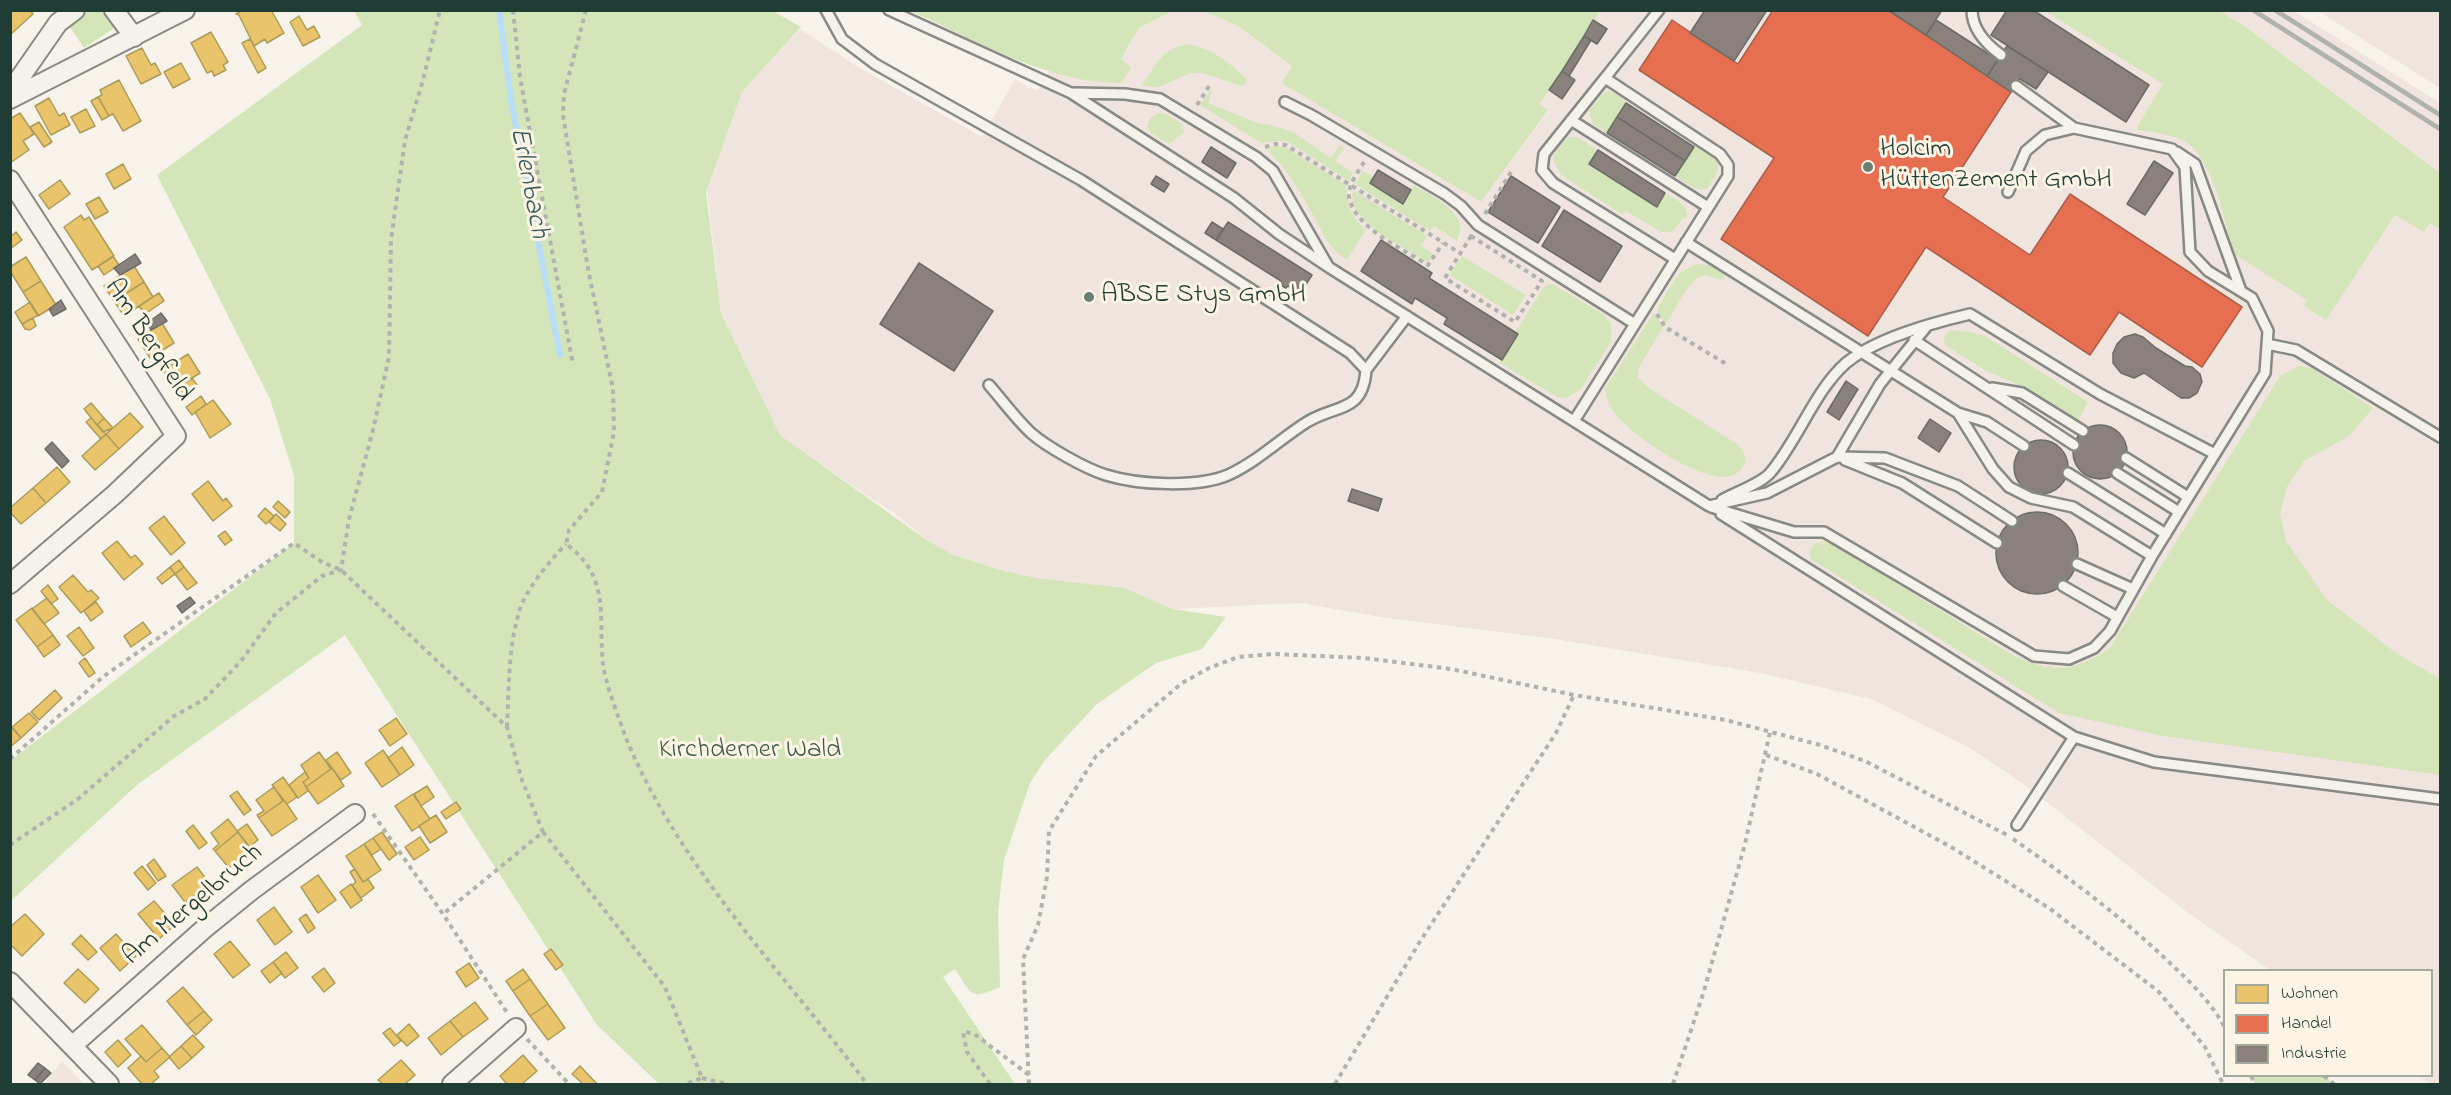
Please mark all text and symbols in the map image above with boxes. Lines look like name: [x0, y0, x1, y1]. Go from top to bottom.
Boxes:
water label: Erlenbach: [500, 125, 554, 241]
place label: Holcim HüttenZement GmbH: [1880, 135, 2112, 198]
marker: Holcim HüttenZement GmbH: [1861, 160, 1875, 174]
street label: Am Bergfeld: [95, 274, 199, 408]
place label: ABSE Stys GmbH: [1101, 281, 1306, 313]
marker: ABSE Stys GmbH: [1082, 290, 1096, 304]
park label: Kirchderner Wald: [659, 736, 841, 768]
street label: Am Mergelbruch: [117, 838, 271, 974]
legend: [2223, 969, 2433, 1077]
text: Wohnen: [2281, 981, 2338, 1007]
text: Handel: [2281, 1011, 2331, 1037]
text: Industrie: [2281, 1041, 2347, 1067]

